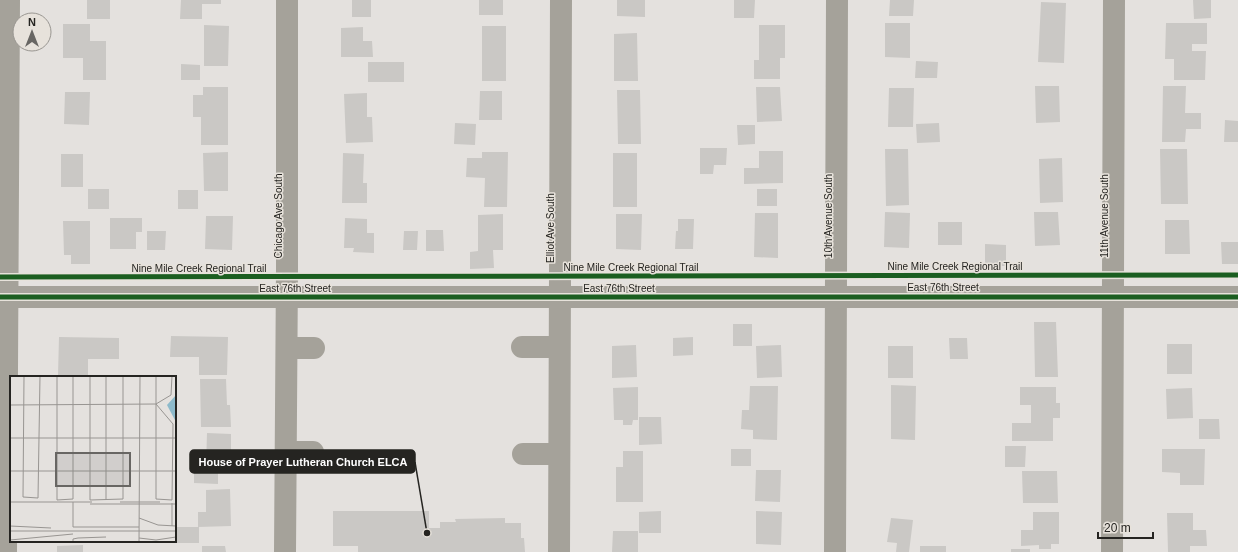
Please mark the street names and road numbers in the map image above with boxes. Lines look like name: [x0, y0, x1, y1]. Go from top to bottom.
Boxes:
street label: Chicago Ave South: [273, 174, 284, 258]
street label: 10th Avenue South: [823, 174, 834, 258]
street label: 11th Avenue South: [1099, 174, 1110, 258]
street label: Elliot Ave South: [545, 193, 556, 263]
street label: Nine Mile Creek Regional Trail: [887, 261, 1023, 272]
street label: Nine Mile Creek Regional Trail: [563, 262, 699, 273]
street label: Nine Mile Creek Regional Trail: [131, 263, 267, 274]
street label: East 76th Street: [907, 282, 979, 293]
street label: East 76th Street: [259, 283, 331, 294]
street label: East 76th Street: [583, 283, 655, 294]

